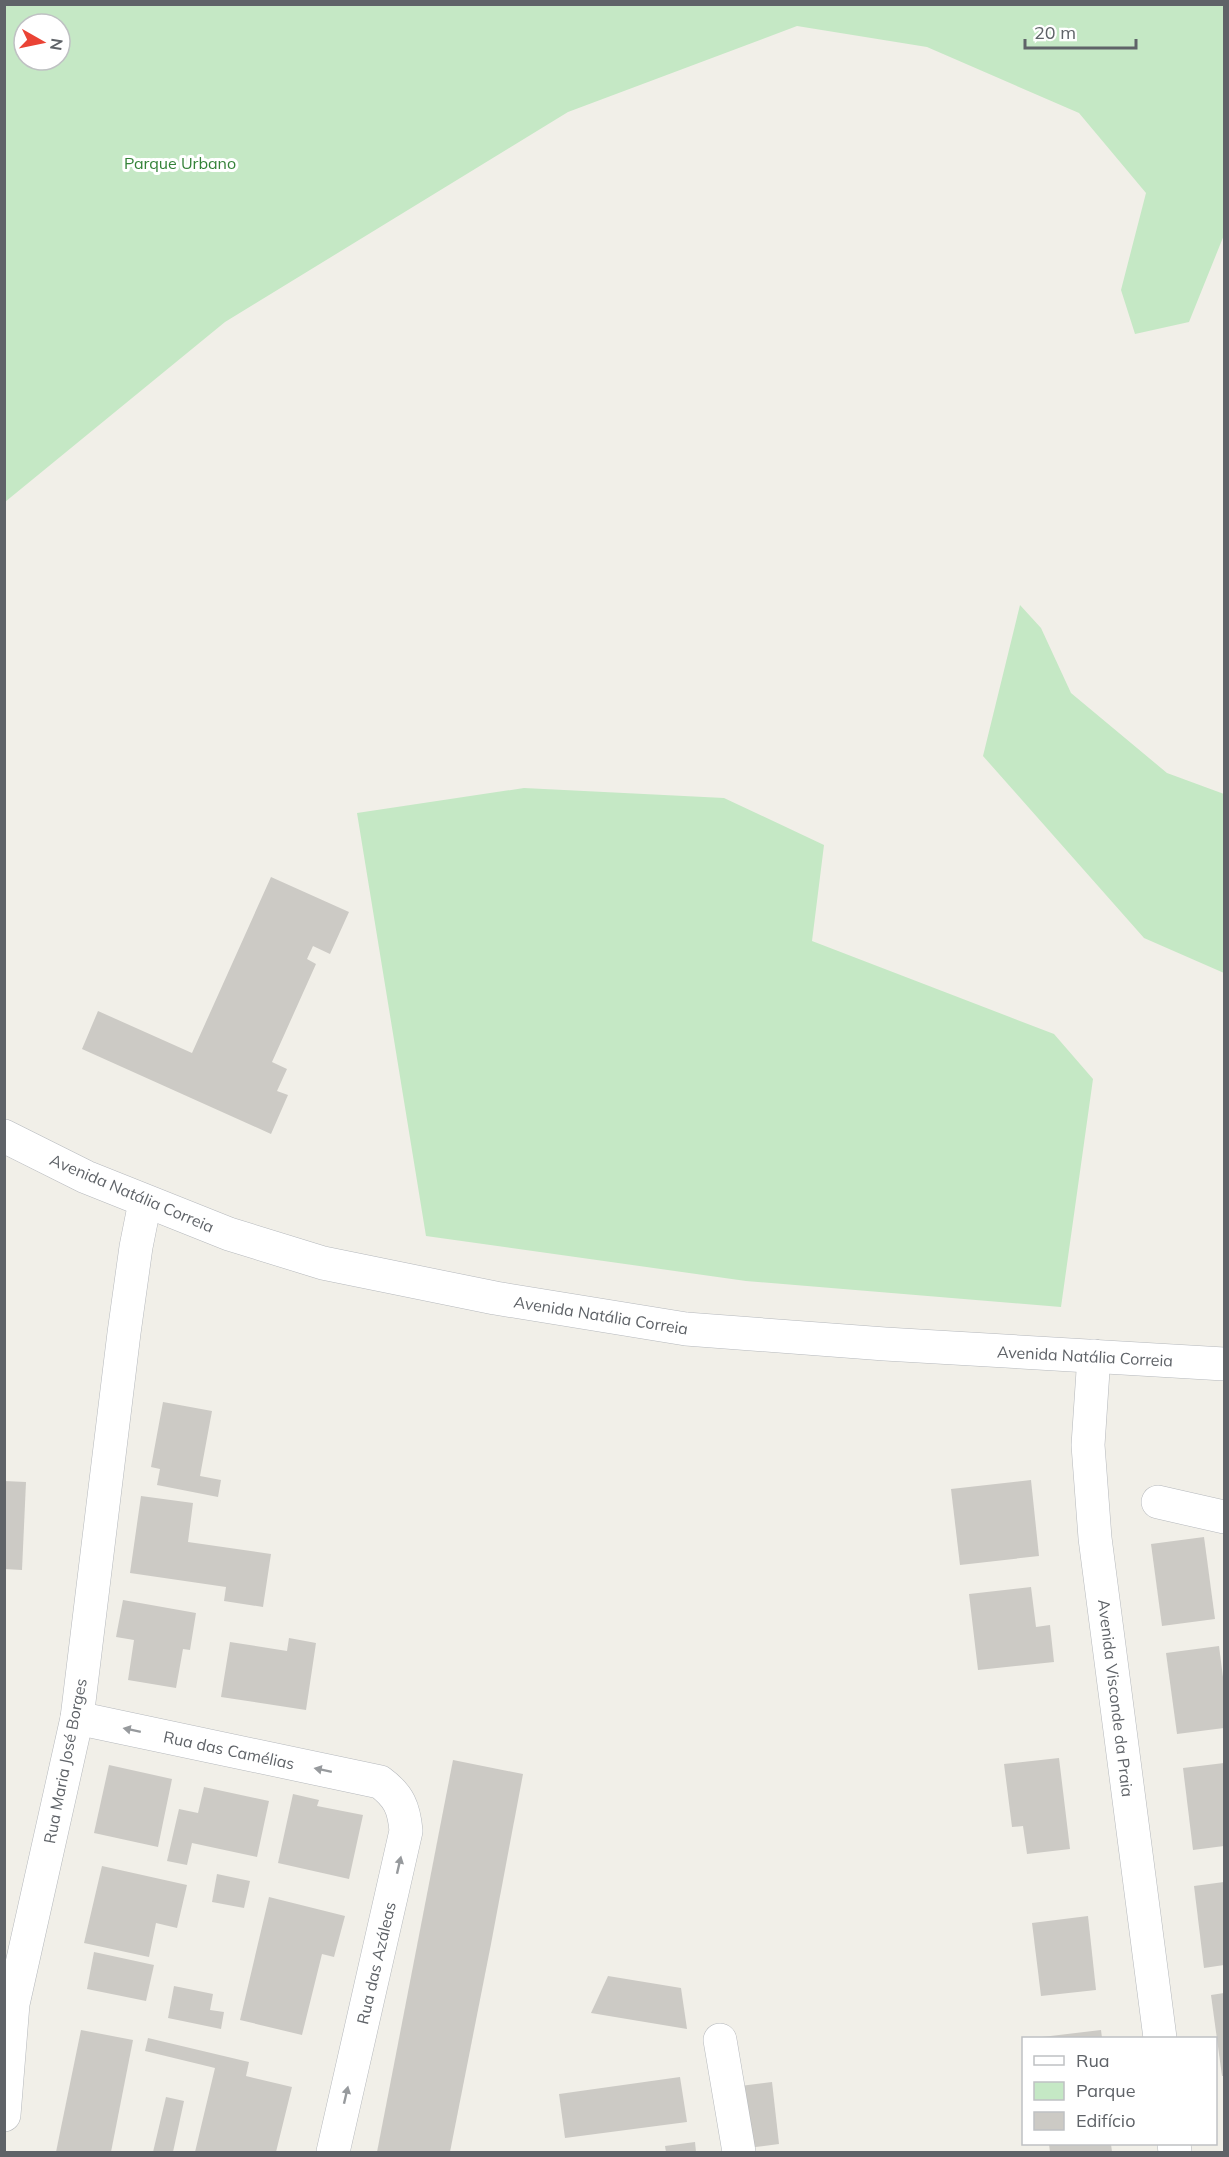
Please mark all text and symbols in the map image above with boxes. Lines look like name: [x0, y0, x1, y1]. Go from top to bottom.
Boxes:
north arrow: [12, 12, 72, 72]
scale bar: [1025, 12, 1136, 50]
text: 20 m: [1034, 21, 1076, 44]
text: N: [46, 37, 68, 52]
park label: Parque Urbano: [124, 153, 236, 173]
street label: Avenida Natália Correia: [47, 1149, 217, 1237]
street label: Avenida Natália Correia: [512, 1291, 690, 1339]
street label: Avenida Natália Correia: [996, 1341, 1174, 1371]
street label: Avenida Visconde da Praia: [1094, 1598, 1138, 1798]
street label: Rua Maria José Borges: [39, 1677, 91, 1845]
one-way arrow: [122, 1725, 141, 1734]
street label: Rua das Camélias: [162, 1726, 296, 1774]
one-way arrow: [313, 1765, 332, 1774]
one-way arrow: [394, 1855, 404, 1874]
street label: Rua das Azáleas: [352, 1900, 400, 2026]
legend: [1022, 2037, 1217, 2145]
text: Rua: [1076, 2049, 1110, 2072]
text: Parque: [1076, 2079, 1135, 2102]
one-way arrow: [341, 2086, 351, 2105]
text: Edifício: [1076, 2109, 1135, 2132]

